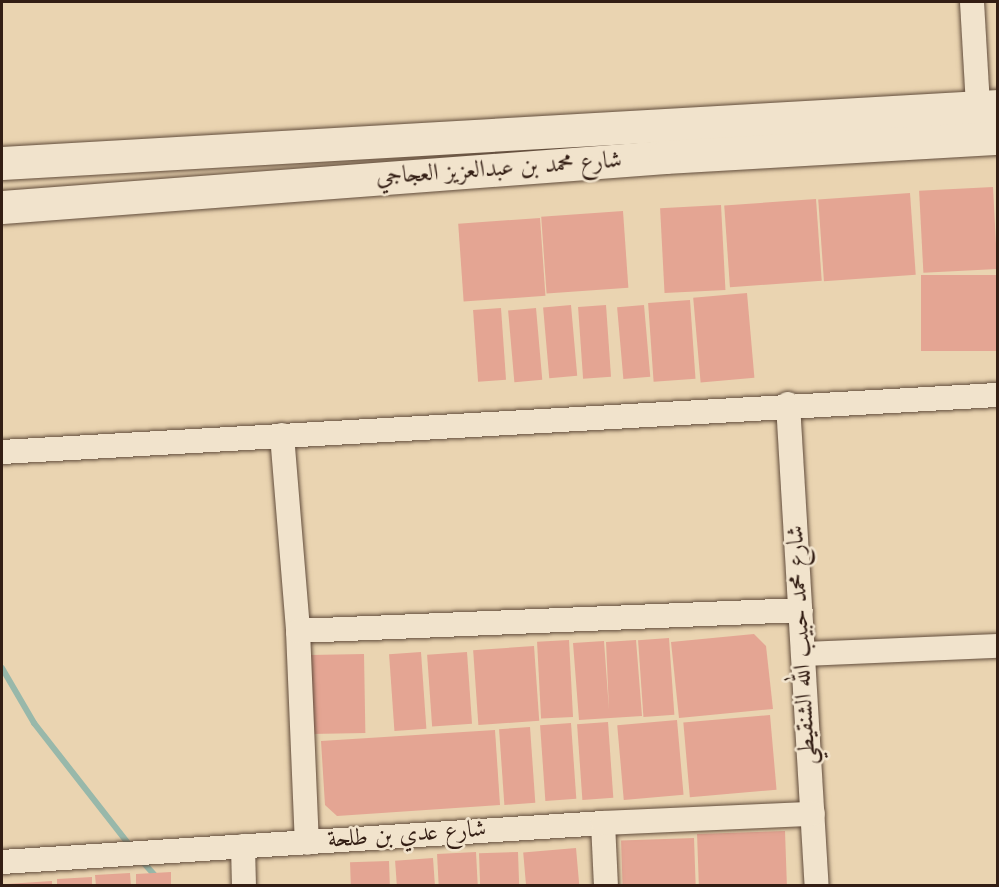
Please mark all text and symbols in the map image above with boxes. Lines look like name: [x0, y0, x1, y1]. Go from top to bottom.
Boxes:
street label: شارع محمد بن عبدالعزيز العجاجي: [375, 147, 623, 193]
street label: شارع محمد حبيب الله الشنقيطي: [782, 524, 824, 766]
street label: شارع عدي بن طلحة: [327, 816, 487, 856]

